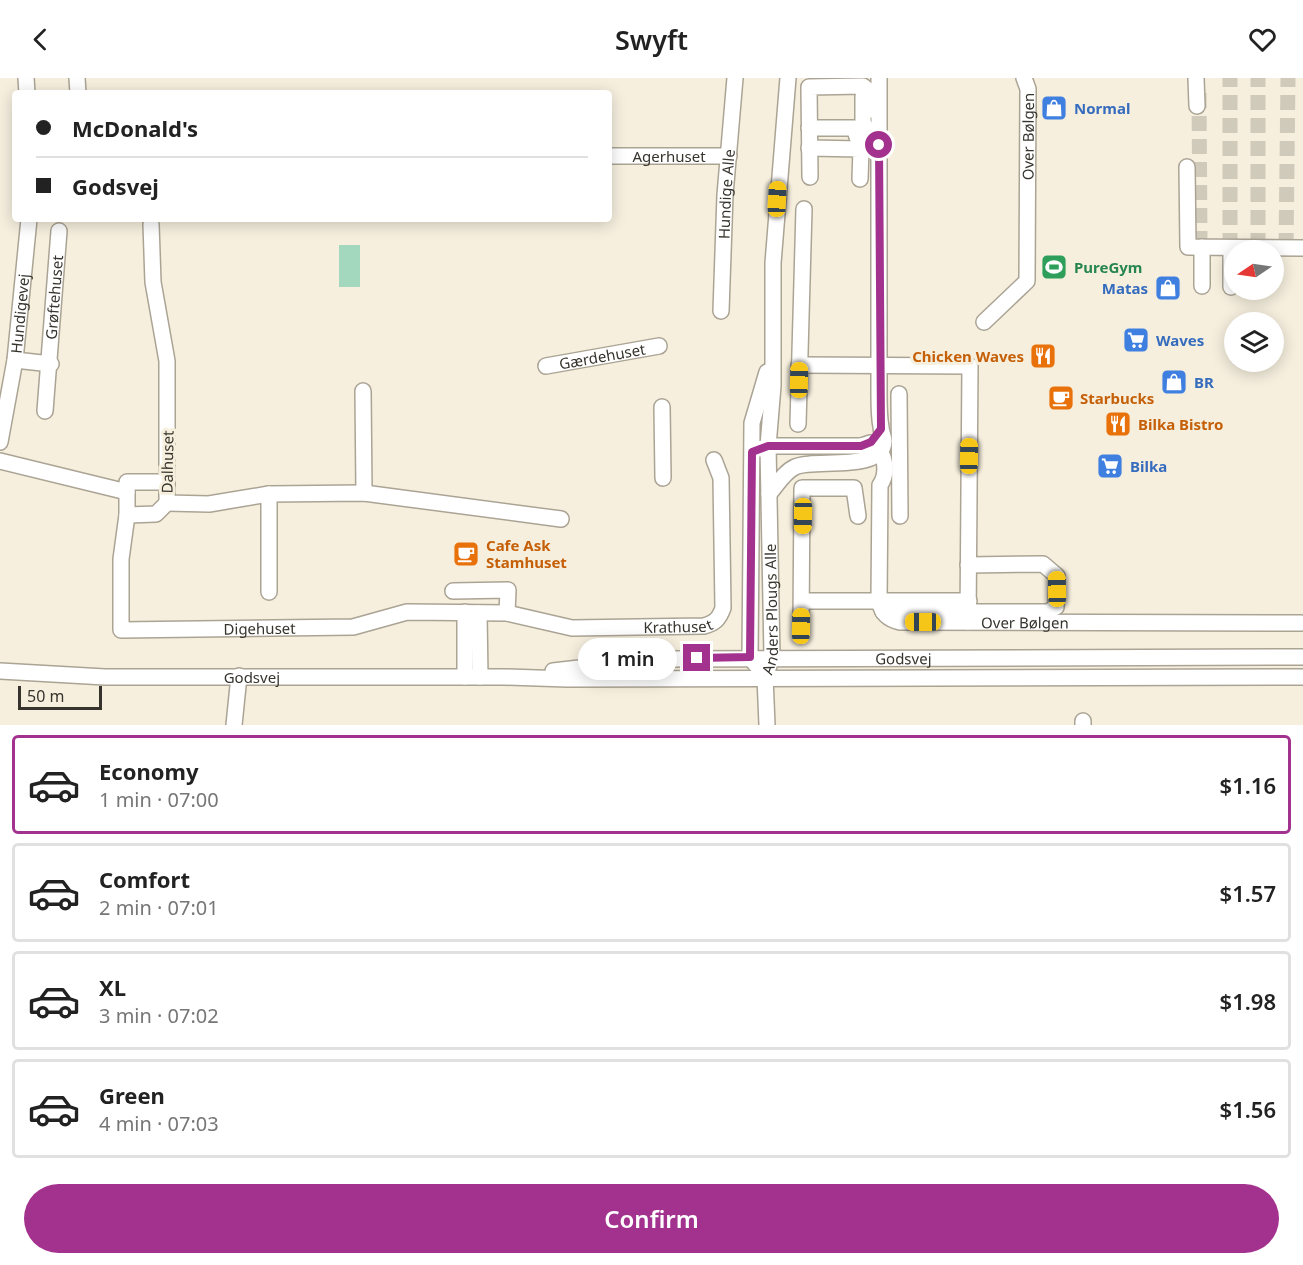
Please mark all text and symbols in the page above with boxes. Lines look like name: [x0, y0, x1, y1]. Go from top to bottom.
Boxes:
text: Swyft: [615, 21, 688, 58]
icon: back: [24, 23, 57, 56]
icon: heart: [1246, 23, 1279, 56]
street label: Over Bølgen: [1018, 93, 1038, 180]
shop icon: Normal: [1039, 93, 1069, 123]
place label: Normal: [1074, 98, 1130, 118]
text: McDonald's: [72, 113, 198, 143]
route start: [865, 131, 892, 158]
street label: Agerhuset: [632, 146, 706, 166]
street label: Hundige Alle: [713, 148, 739, 239]
text: Godsvej: [72, 171, 159, 201]
car: [767, 181, 787, 217]
north arrow: [1224, 240, 1284, 300]
map controls: [1224, 240, 1284, 372]
sports icon: PureGym: [1039, 252, 1069, 282]
street label: Grøftehuset: [41, 254, 67, 340]
place label: PureGym: [1074, 257, 1142, 277]
street label: Hundigevej: [6, 273, 34, 354]
shop icon: Matas: [1153, 273, 1183, 303]
place label: Matas: [1102, 278, 1148, 298]
button: layers: [1224, 312, 1284, 372]
supermarket icon: Waves: [1121, 325, 1151, 355]
place label: Waves: [1156, 330, 1204, 350]
street label: Gærdehuset: [557, 339, 647, 374]
restaurant icon: Chicken Waves: [1028, 341, 1058, 371]
place label: Chicken Waves: [912, 346, 1024, 366]
car: [790, 362, 808, 398]
shop icon: BR: [1159, 367, 1189, 397]
place label: BR: [1194, 372, 1214, 392]
cafe icon: Starbucks: [1046, 383, 1076, 413]
place label: Starbucks: [1080, 388, 1154, 408]
restaurant icon: Bilka Bistro: [1103, 409, 1133, 439]
place label: Bilka Bistro: [1138, 414, 1223, 434]
street label: Dalhuset: [156, 430, 178, 494]
car: [960, 438, 978, 474]
supermarket icon: Bilka: [1095, 451, 1125, 481]
place label: Bilka: [1130, 456, 1167, 476]
car: [794, 498, 812, 534]
place label: Cafe Ask Stamhuset: [486, 535, 567, 572]
cafe icon: Cafe Ask Stamhuset: [451, 539, 481, 569]
street label: Anders Plougs Alle: [757, 543, 782, 677]
car: [1048, 571, 1066, 607]
car: [792, 608, 810, 644]
street label: Over Bølgen: [981, 612, 1069, 632]
car: [905, 613, 941, 631]
street label: Krathuset: [643, 614, 716, 637]
street label: Digehuset: [223, 618, 296, 639]
callout: 1 min: [577, 637, 676, 679]
route end: [683, 644, 710, 671]
text: 1 min: [600, 645, 655, 672]
street label: Godsvej: [875, 648, 932, 668]
street label: Godsvej: [224, 667, 280, 687]
scale bar: [18, 683, 102, 710]
text: 50 m: [27, 685, 64, 707]
text: Economy: [99, 756, 198, 786]
icon: car: [27, 758, 81, 812]
text: $1.16: [1220, 770, 1276, 800]
text: 1 min · 07:00: [99, 786, 219, 813]
text: Comfort: [99, 864, 190, 894]
icon: car: [27, 866, 81, 920]
text: $1.57: [1220, 878, 1276, 908]
text: 2 min · 07:01: [99, 894, 219, 921]
text: XL: [99, 972, 126, 1002]
icon: car: [27, 974, 81, 1028]
text: $1.98: [1220, 986, 1276, 1016]
text: 3 min · 07:02: [99, 1002, 219, 1029]
text: Green: [99, 1080, 165, 1110]
icon: car: [27, 1082, 81, 1136]
text: $1.56: [1220, 1094, 1276, 1124]
text: 4 min · 07:03: [99, 1110, 219, 1137]
button: Confirm: [24, 1184, 1279, 1253]

